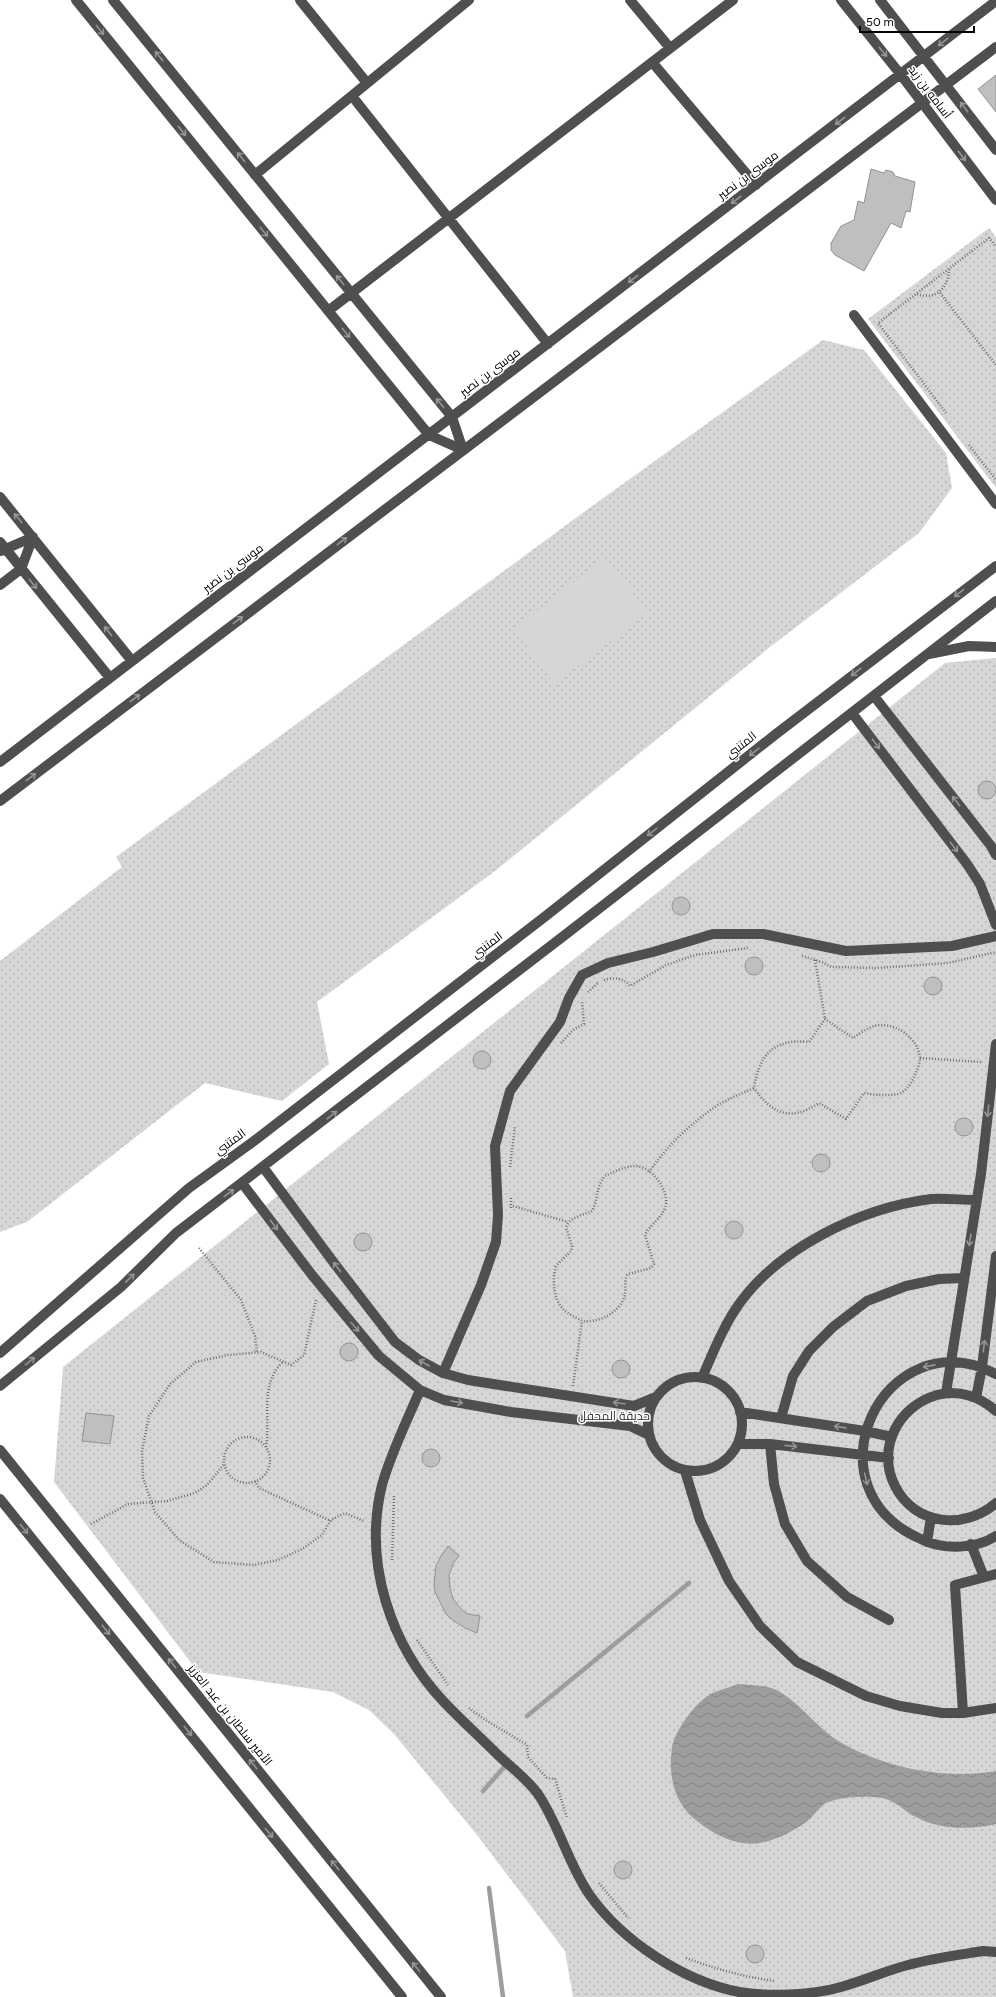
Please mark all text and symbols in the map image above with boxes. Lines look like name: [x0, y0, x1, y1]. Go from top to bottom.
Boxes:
scale bar: [860, 8, 974, 34]
text: 50 m: [866, 15, 894, 29]
one-way arrow: [96, 25, 105, 36]
one-way arrow: [937, 38, 948, 47]
one-way arrow: [879, 47, 887, 58]
one-way arrow: [154, 51, 163, 62]
street label: أسامه بن زيد: [906, 62, 955, 121]
one-way arrow: [960, 102, 968, 113]
one-way arrow: [834, 117, 845, 126]
one-way arrow: [178, 126, 187, 137]
street label: موسى بن نصير: [714, 148, 781, 203]
one-way arrow: [958, 150, 966, 161]
one-way arrow: [236, 152, 245, 163]
one-way arrow: [731, 196, 742, 204]
one-way arrow: [260, 227, 269, 237]
one-way arrow: [336, 275, 345, 285]
one-way arrow: [627, 275, 638, 283]
one-way arrow: [342, 327, 351, 338]
street label: موسى بن نصير: [456, 345, 523, 400]
one-way arrow: [436, 397, 444, 408]
one-way arrow: [13, 513, 22, 524]
one-way arrow: [336, 537, 347, 546]
street label: موسى بن نصير: [199, 541, 266, 596]
one-way arrow: [29, 578, 38, 589]
one-way arrow: [954, 589, 965, 597]
one-way arrow: [233, 616, 244, 624]
one-way arrow: [104, 625, 112, 636]
one-way arrow: [851, 668, 862, 677]
one-way arrow: [129, 694, 140, 703]
street label: المتنبي: [723, 729, 761, 764]
one-way arrow: [872, 738, 880, 749]
one-way arrow: [748, 748, 759, 756]
one-way arrow: [25, 773, 36, 781]
one-way arrow: [952, 796, 960, 807]
one-way arrow: [646, 828, 657, 837]
one-way arrow: [950, 842, 959, 853]
street label: المتنبي: [469, 929, 507, 964]
one-way arrow: [984, 1104, 992, 1117]
one-way arrow: [326, 1110, 337, 1119]
street label: المتنبي: [212, 1126, 250, 1160]
one-way arrow: [223, 1189, 234, 1198]
one-way arrow: [270, 1220, 278, 1231]
one-way arrow: [966, 1233, 974, 1246]
one-way arrow: [333, 1262, 342, 1273]
one-way arrow: [125, 1273, 135, 1283]
one-way arrow: [350, 1322, 359, 1332]
one-way arrow: [980, 1340, 988, 1353]
one-way arrow: [25, 1357, 36, 1365]
one-way arrow: [418, 1358, 430, 1366]
one-way arrow: [923, 1363, 936, 1371]
one-way arrow: [450, 1398, 463, 1406]
one-way arrow: [613, 1399, 626, 1407]
park label: حديقة المحفل: [578, 1409, 650, 1423]
one-way arrow: [834, 1423, 847, 1431]
one-way arrow: [784, 1443, 797, 1450]
one-way arrow: [863, 1472, 871, 1485]
one-way arrow: [20, 1524, 29, 1535]
one-way arrow: [102, 1625, 111, 1636]
one-way arrow: [167, 1657, 176, 1668]
street label: الأمير سلطان بن عبد العزيز: [184, 1661, 275, 1768]
one-way arrow: [183, 1726, 192, 1737]
one-way arrow: [249, 1759, 258, 1770]
one-way arrow: [265, 1827, 274, 1838]
one-way arrow: [330, 1860, 339, 1871]
one-way arrow: [412, 1961, 421, 1972]

